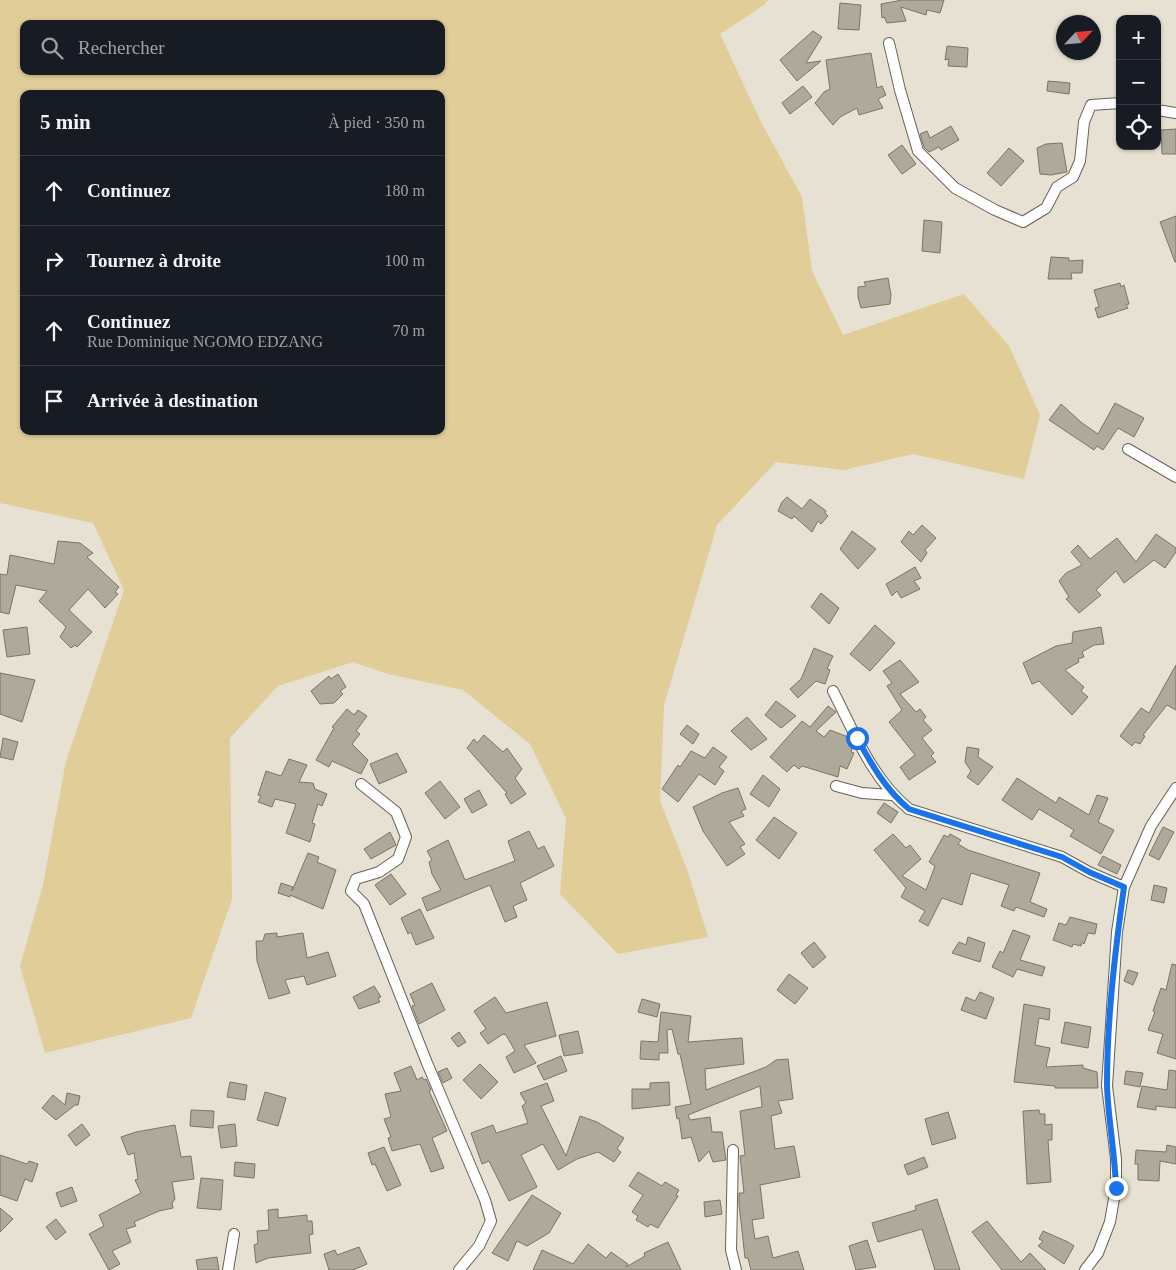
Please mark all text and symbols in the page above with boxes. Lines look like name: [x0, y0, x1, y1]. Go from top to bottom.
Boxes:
north arrow: [1056, 15, 1101, 60]
map controls: [1116, 15, 1161, 150]
button: +: [1116, 15, 1161, 60]
search box: [20, 20, 445, 75]
icon: search: [38, 34, 66, 62]
text: Rechercher: [78, 37, 165, 58]
button: −: [1116, 60, 1161, 105]
button: locate: [1116, 105, 1161, 150]
text: 5 min: [40, 110, 91, 134]
text: À pied · 350 m: [328, 114, 425, 131]
icon: ahead: [40, 177, 68, 205]
text: Continuez: [87, 180, 170, 201]
text: 180 m: [385, 182, 425, 199]
icon: right: [40, 247, 68, 275]
text: Tournez à droite: [87, 250, 221, 271]
text: 100 m: [385, 252, 425, 269]
text: Continuez: [87, 311, 170, 332]
icon: ahead: [40, 317, 68, 345]
text: 70 m: [393, 322, 425, 339]
text: Rue Dominique NGOMO EDZANG: [87, 333, 323, 350]
icon: arrive: [40, 387, 68, 415]
text: Arrivée à destination: [87, 390, 258, 411]
route start: [846, 727, 869, 750]
route end: [1105, 1177, 1128, 1200]

